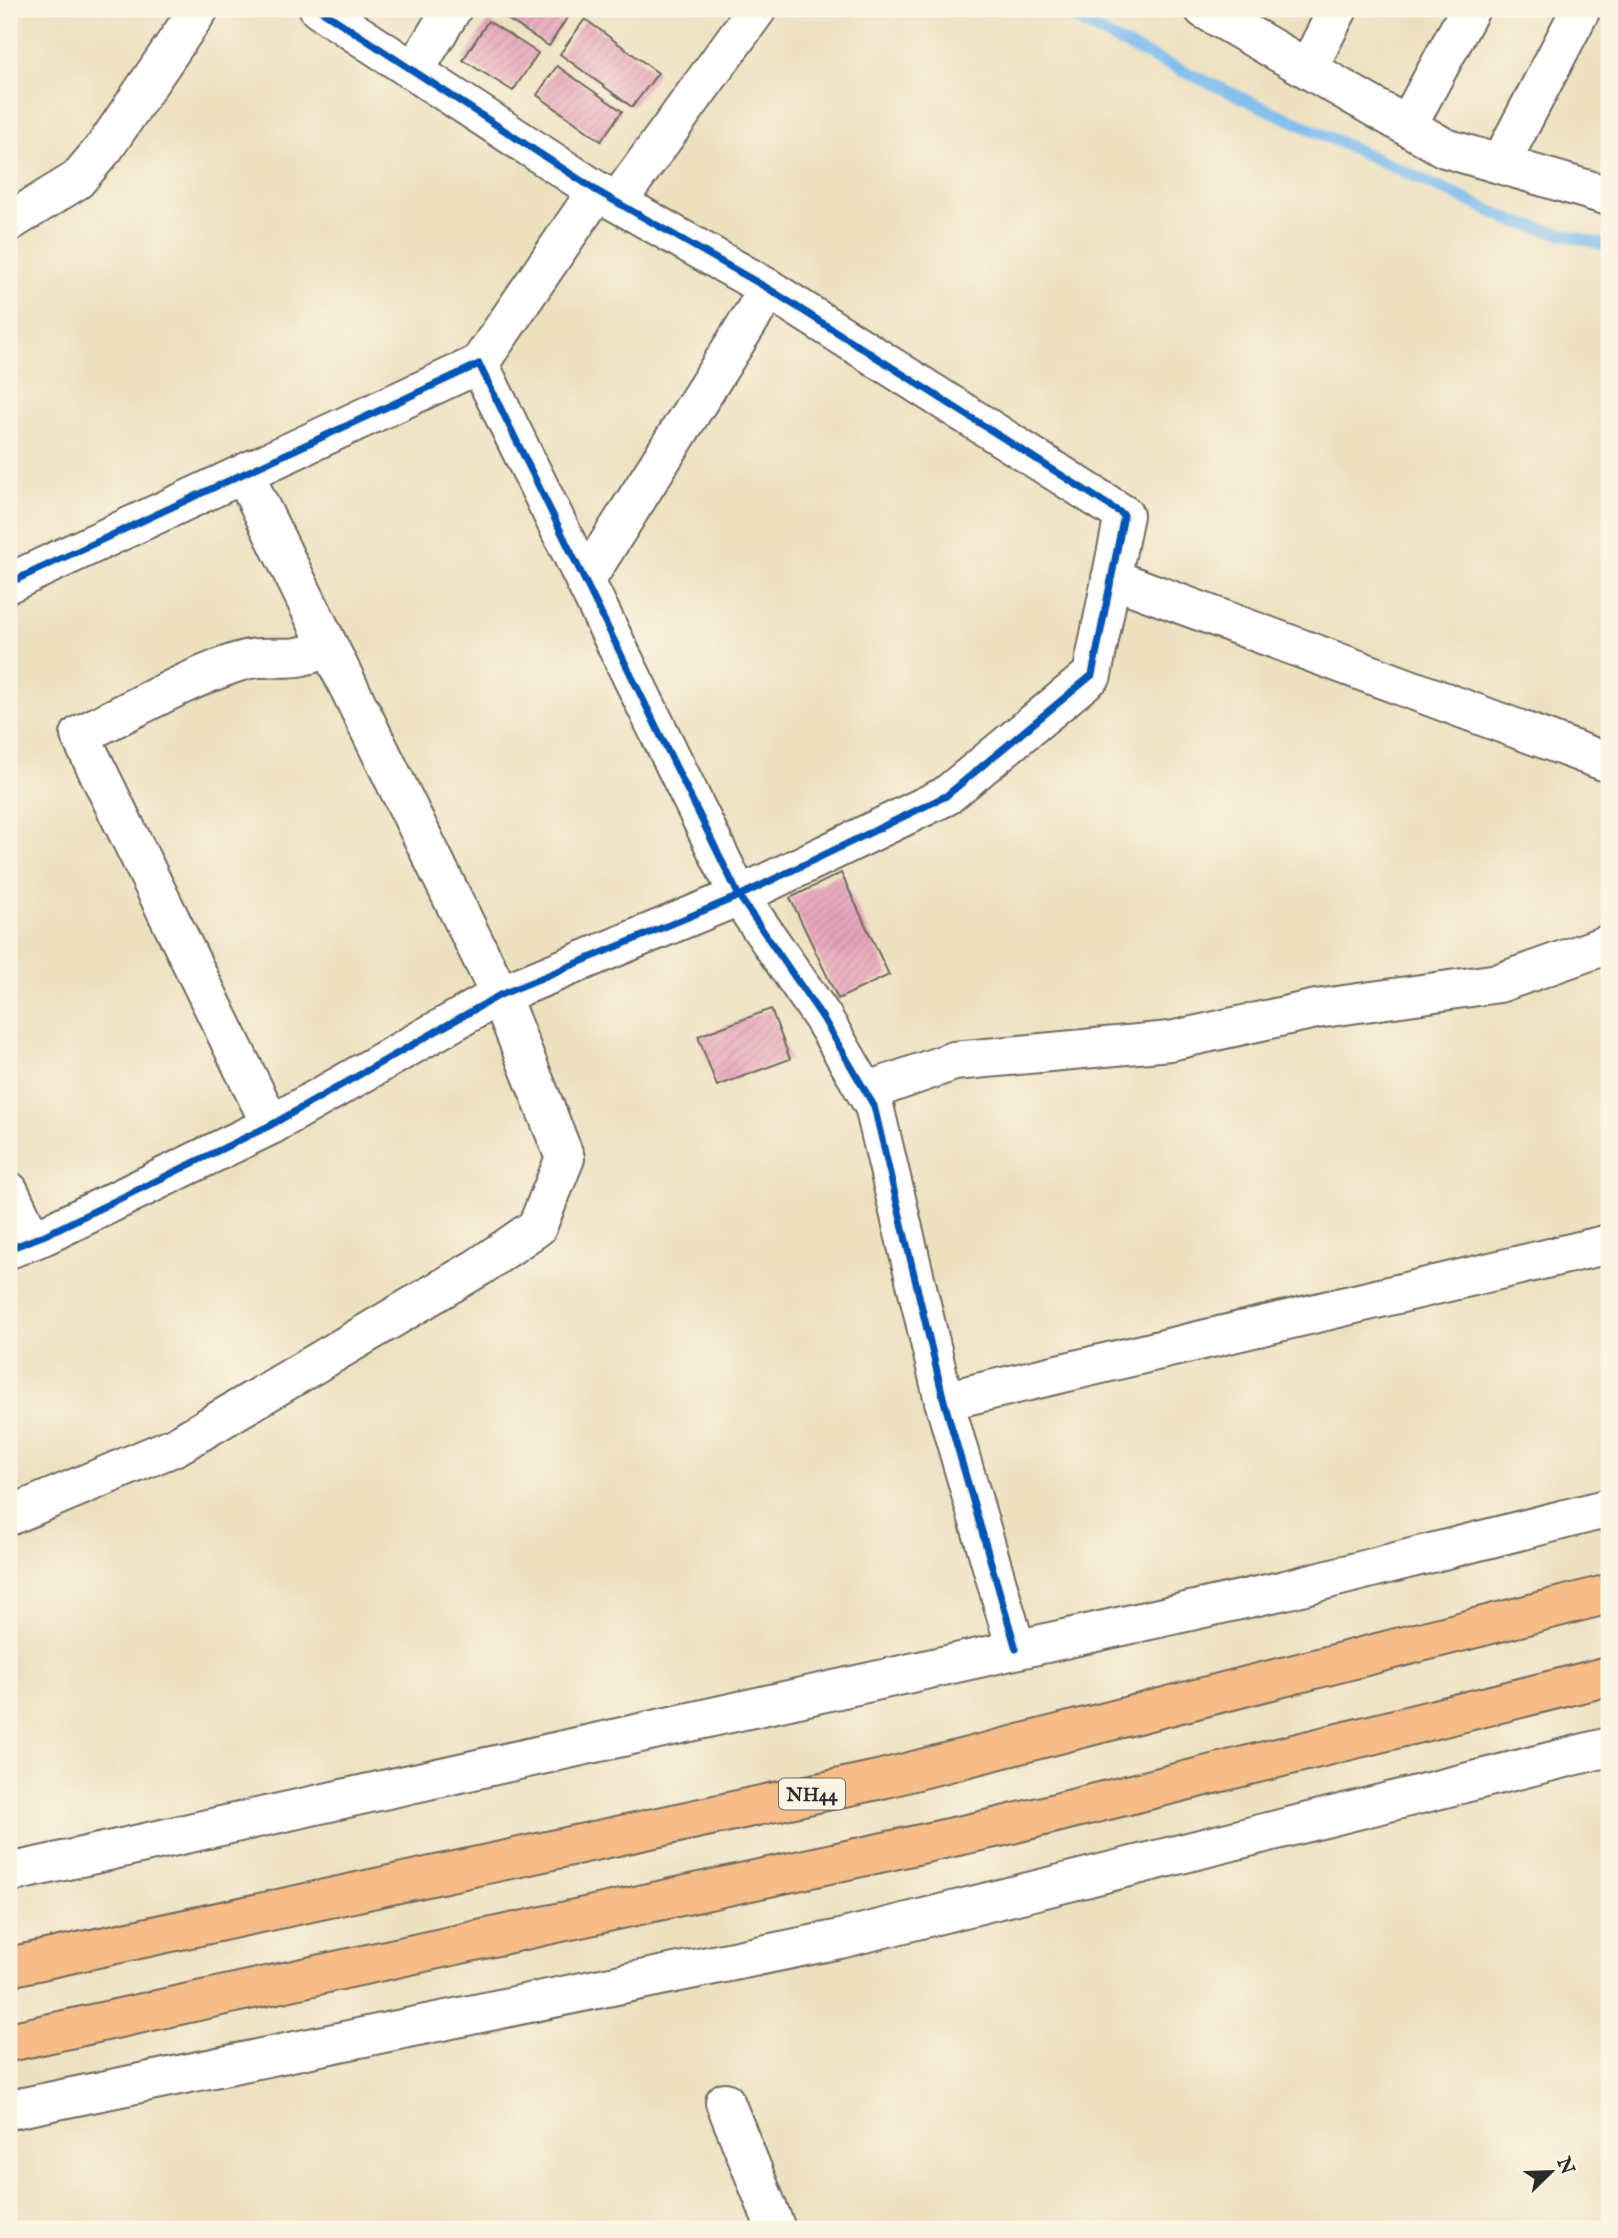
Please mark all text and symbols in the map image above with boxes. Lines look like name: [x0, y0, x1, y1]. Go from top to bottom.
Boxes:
road number: NH44: [779, 1778, 845, 1810]
north arrow: [1516, 2136, 1586, 2206]
text: N: [1550, 2153, 1579, 2179]

